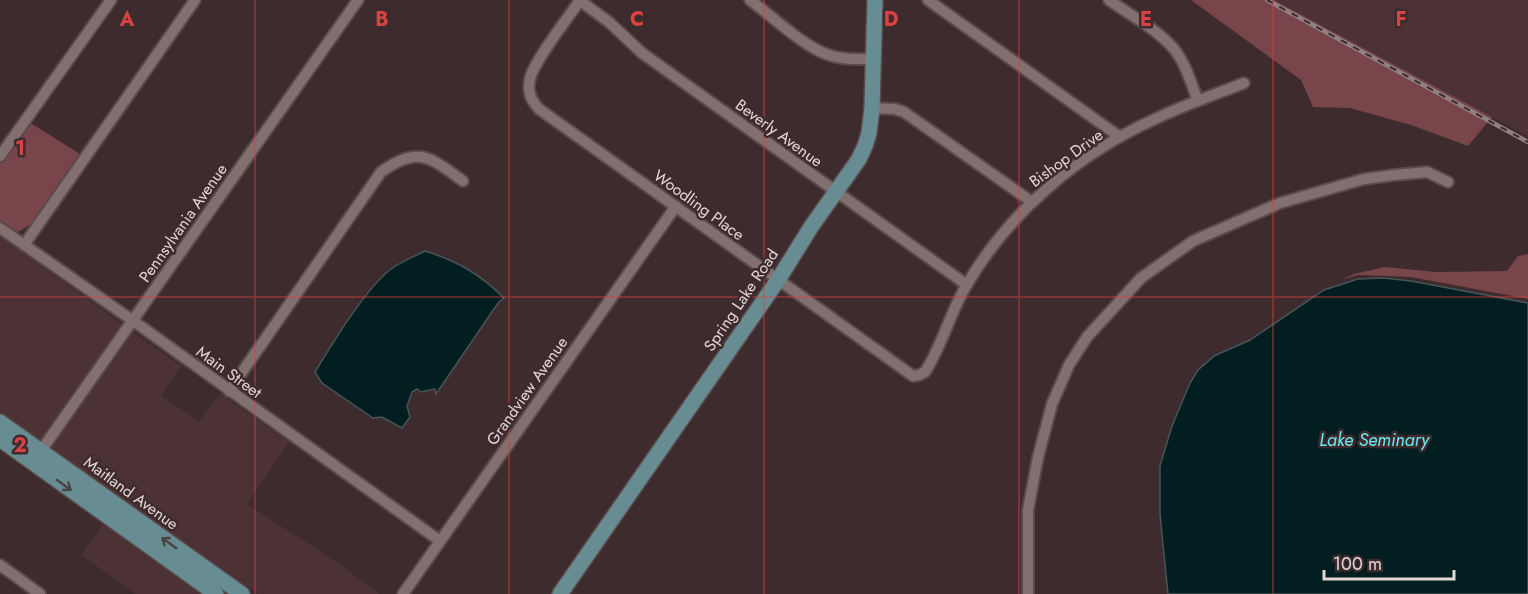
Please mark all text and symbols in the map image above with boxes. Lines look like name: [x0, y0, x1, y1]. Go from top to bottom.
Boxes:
text: A: [119, 5, 135, 34]
text: B: [375, 5, 389, 34]
text: C: [630, 5, 644, 34]
text: D: [884, 5, 898, 34]
text: E: [1140, 5, 1152, 34]
text: F: [1395, 5, 1407, 34]
street label: Beverly Avenue: [731, 93, 827, 173]
street label: Bishop Drive: [1024, 123, 1108, 193]
text: 1: [15, 134, 25, 163]
street label: Pennsylvania Avenue: [133, 159, 233, 287]
street label: Woodling Place: [649, 164, 749, 246]
street label: Spring Lake Road: [698, 244, 784, 356]
street label: Grandview Avenue: [481, 332, 573, 450]
street label: Main Street: [191, 340, 267, 404]
water label: Lake Seminary: [1319, 427, 1430, 453]
text: 2: [13, 431, 27, 460]
street label: Maitland Avenue: [79, 451, 183, 535]
one-way arrow: [56, 479, 72, 491]
one-way arrow: [162, 537, 178, 549]
scale bar: [1324, 543, 1454, 581]
text: 100 m: [1333, 551, 1382, 577]

